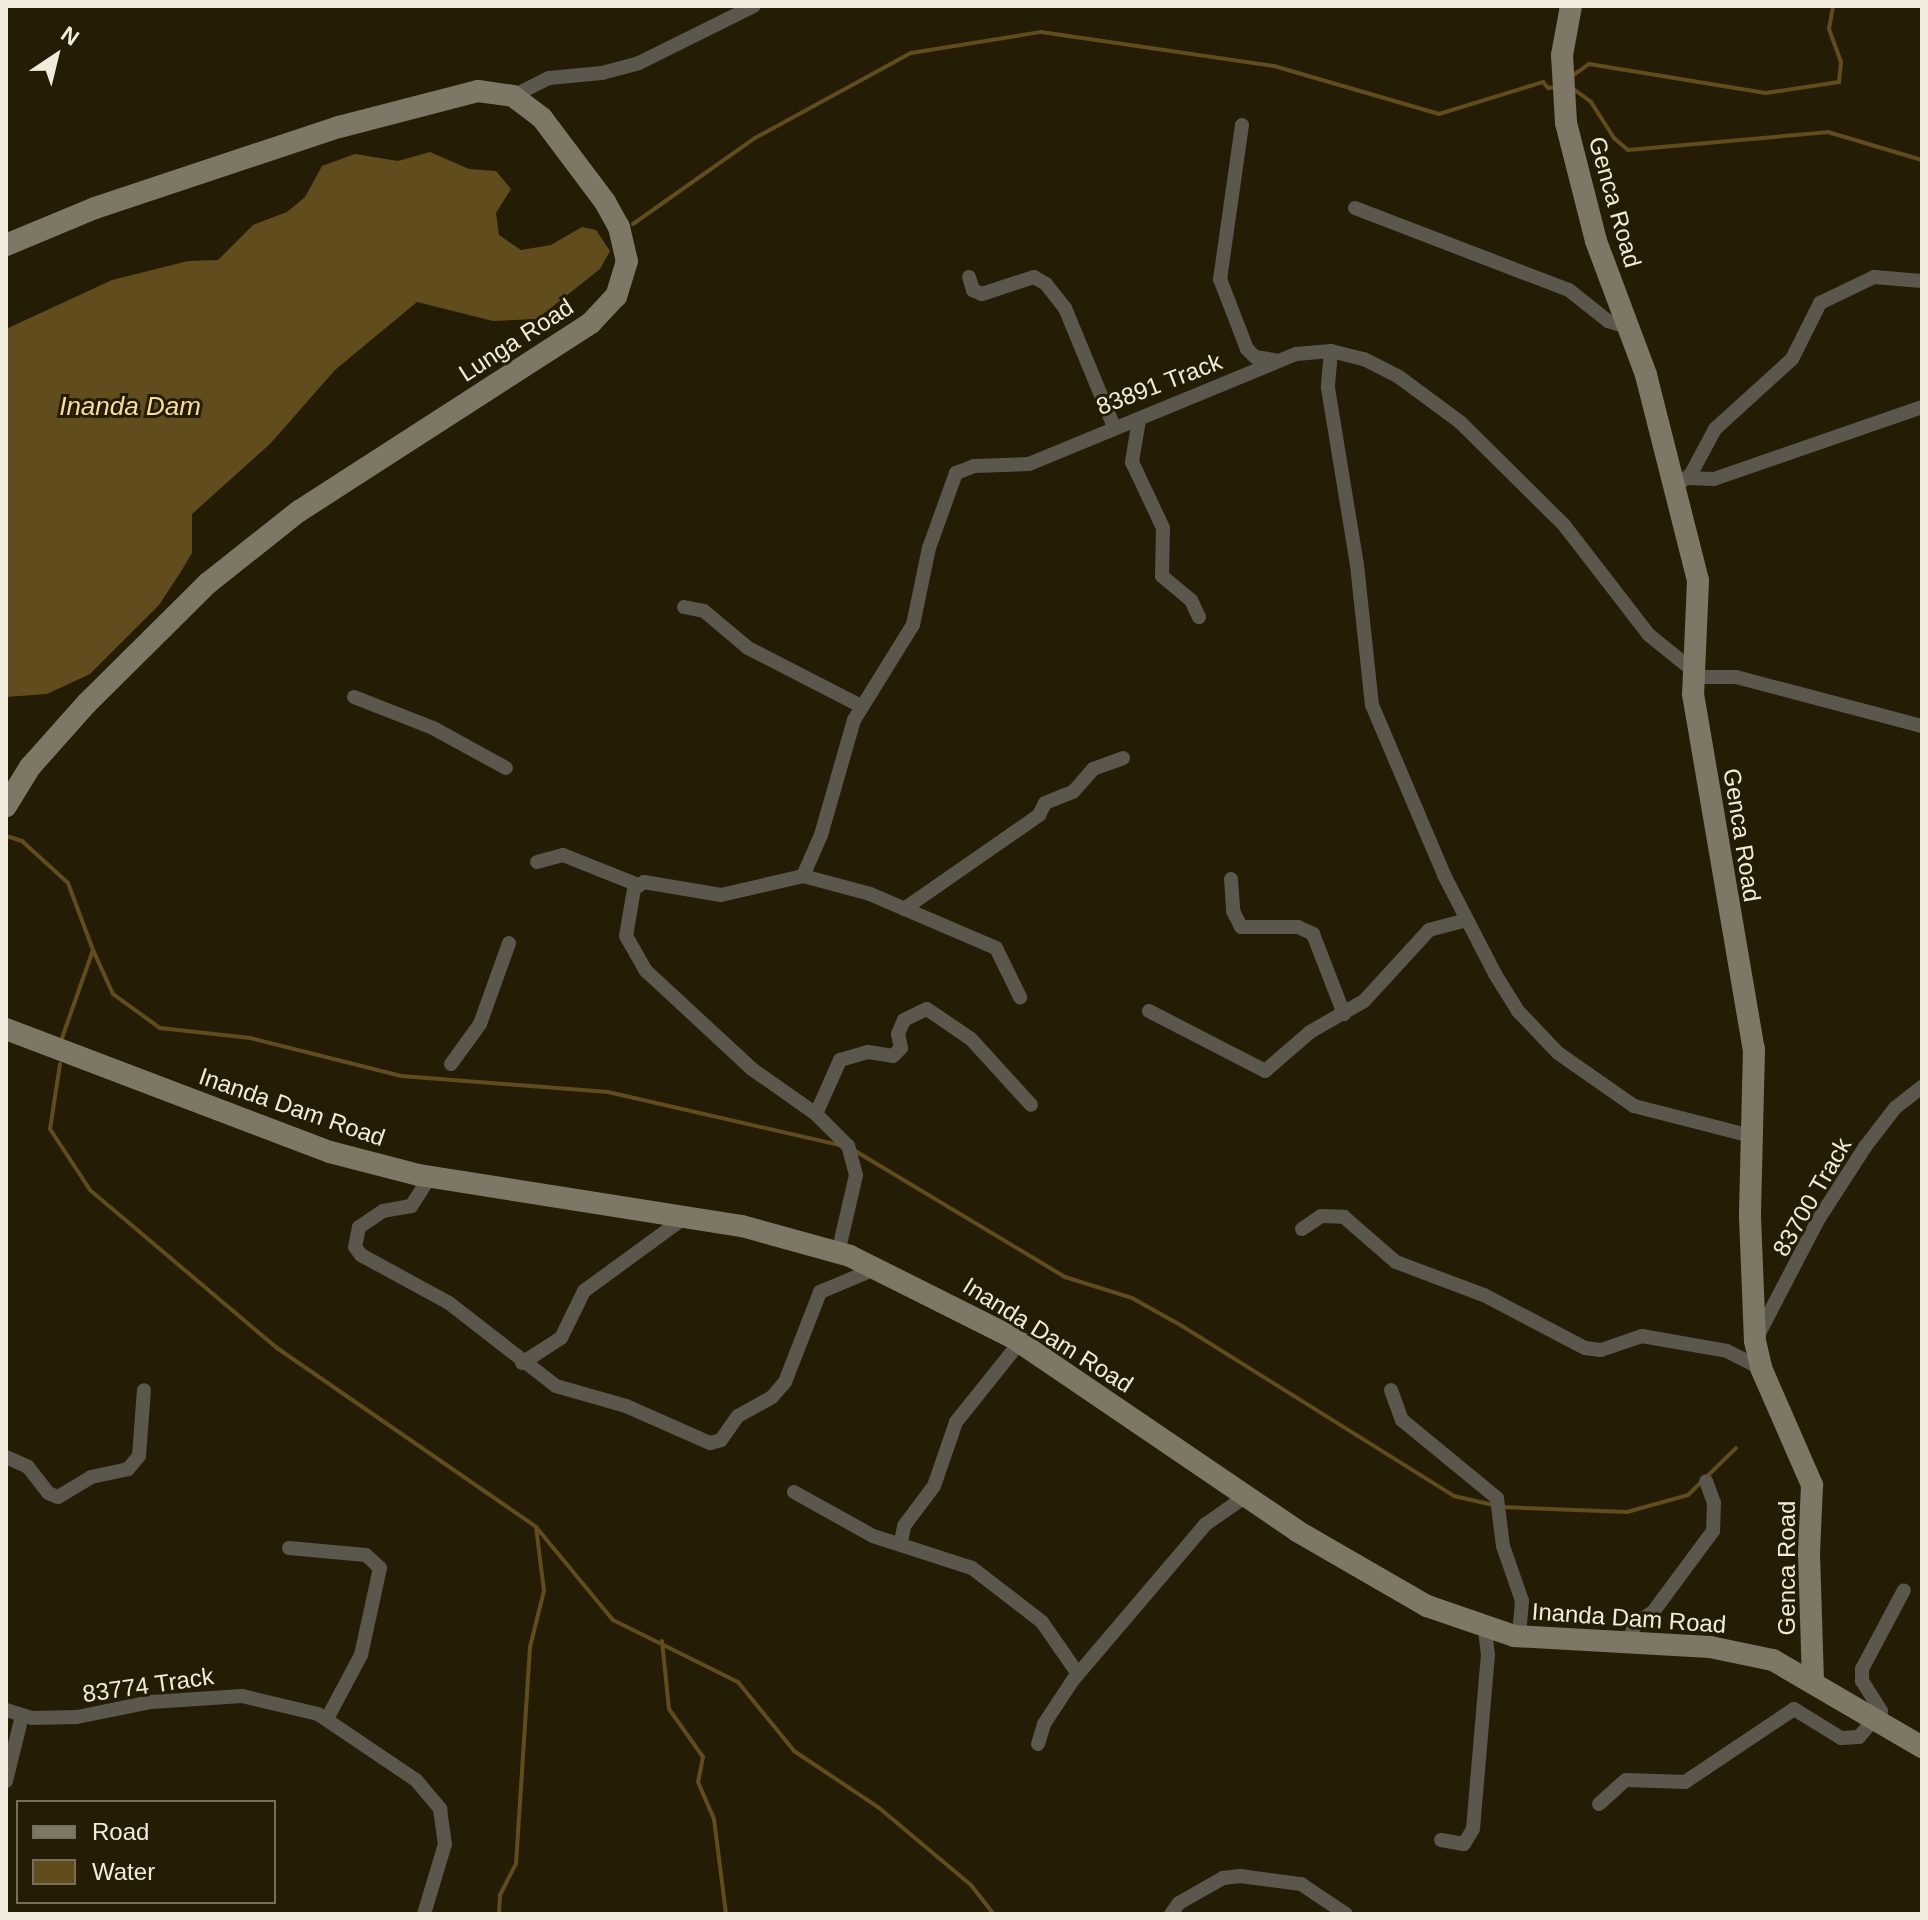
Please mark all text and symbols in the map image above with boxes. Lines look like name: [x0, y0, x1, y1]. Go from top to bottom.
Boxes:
north arrow: [16, 16, 96, 96]
text: N: [56, 21, 84, 51]
street label: Genca Road: [1583, 133, 1647, 271]
street label: Lunga Road: [453, 292, 579, 388]
street label: 83891 Track: [1092, 347, 1226, 421]
water label: Inanda Dam: [59, 391, 201, 423]
street label: Genca Road: [1717, 766, 1767, 904]
street label: Inanda Dam Road: [195, 1062, 389, 1152]
street label: 83700 Track: [1766, 1132, 1858, 1262]
street label: Inanda Dam Road: [958, 1271, 1138, 1399]
street label: Genca Road: [1773, 1501, 1801, 1635]
street label: Inanda Dam Road: [1531, 1597, 1727, 1639]
street label: 83774 Track: [80, 1662, 216, 1708]
legend: [16, 1800, 276, 1904]
text: Road: [92, 1818, 149, 1845]
text: Water: [92, 1858, 155, 1885]

